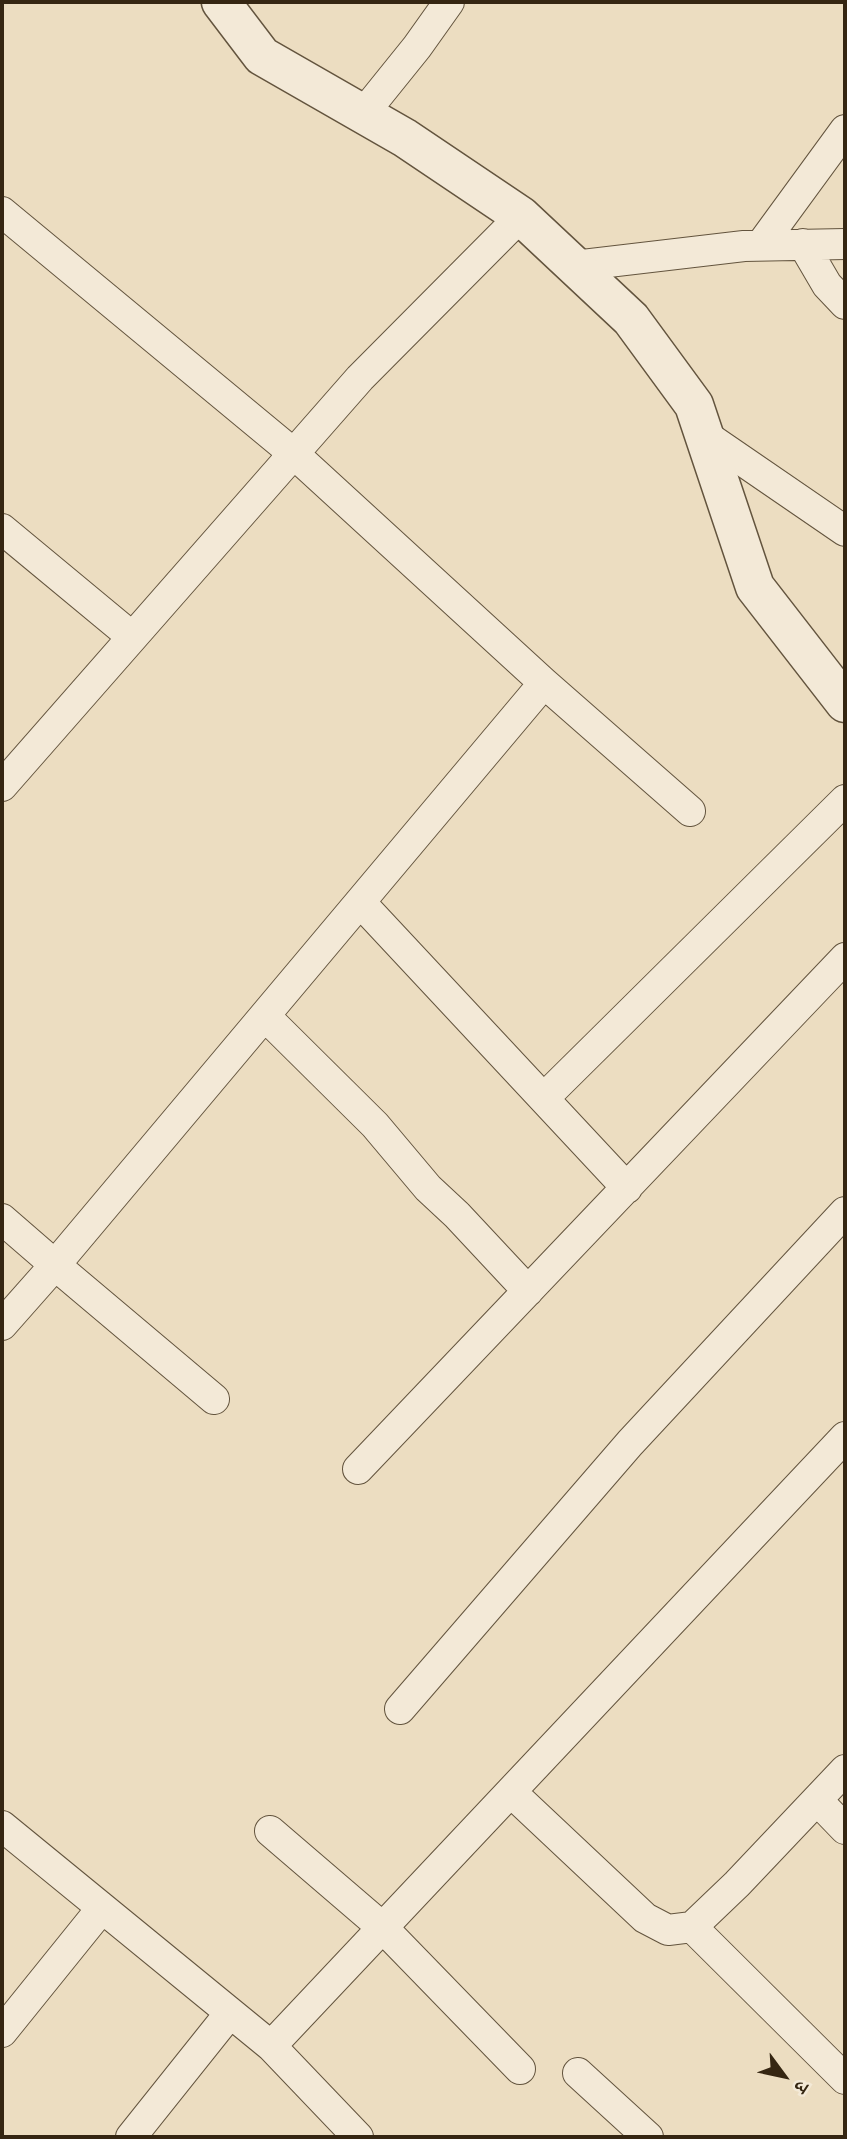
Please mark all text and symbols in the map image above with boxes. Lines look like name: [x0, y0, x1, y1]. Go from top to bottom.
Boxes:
north arrow: [749, 2041, 819, 2111]
text: उ: [787, 2076, 816, 2099]

